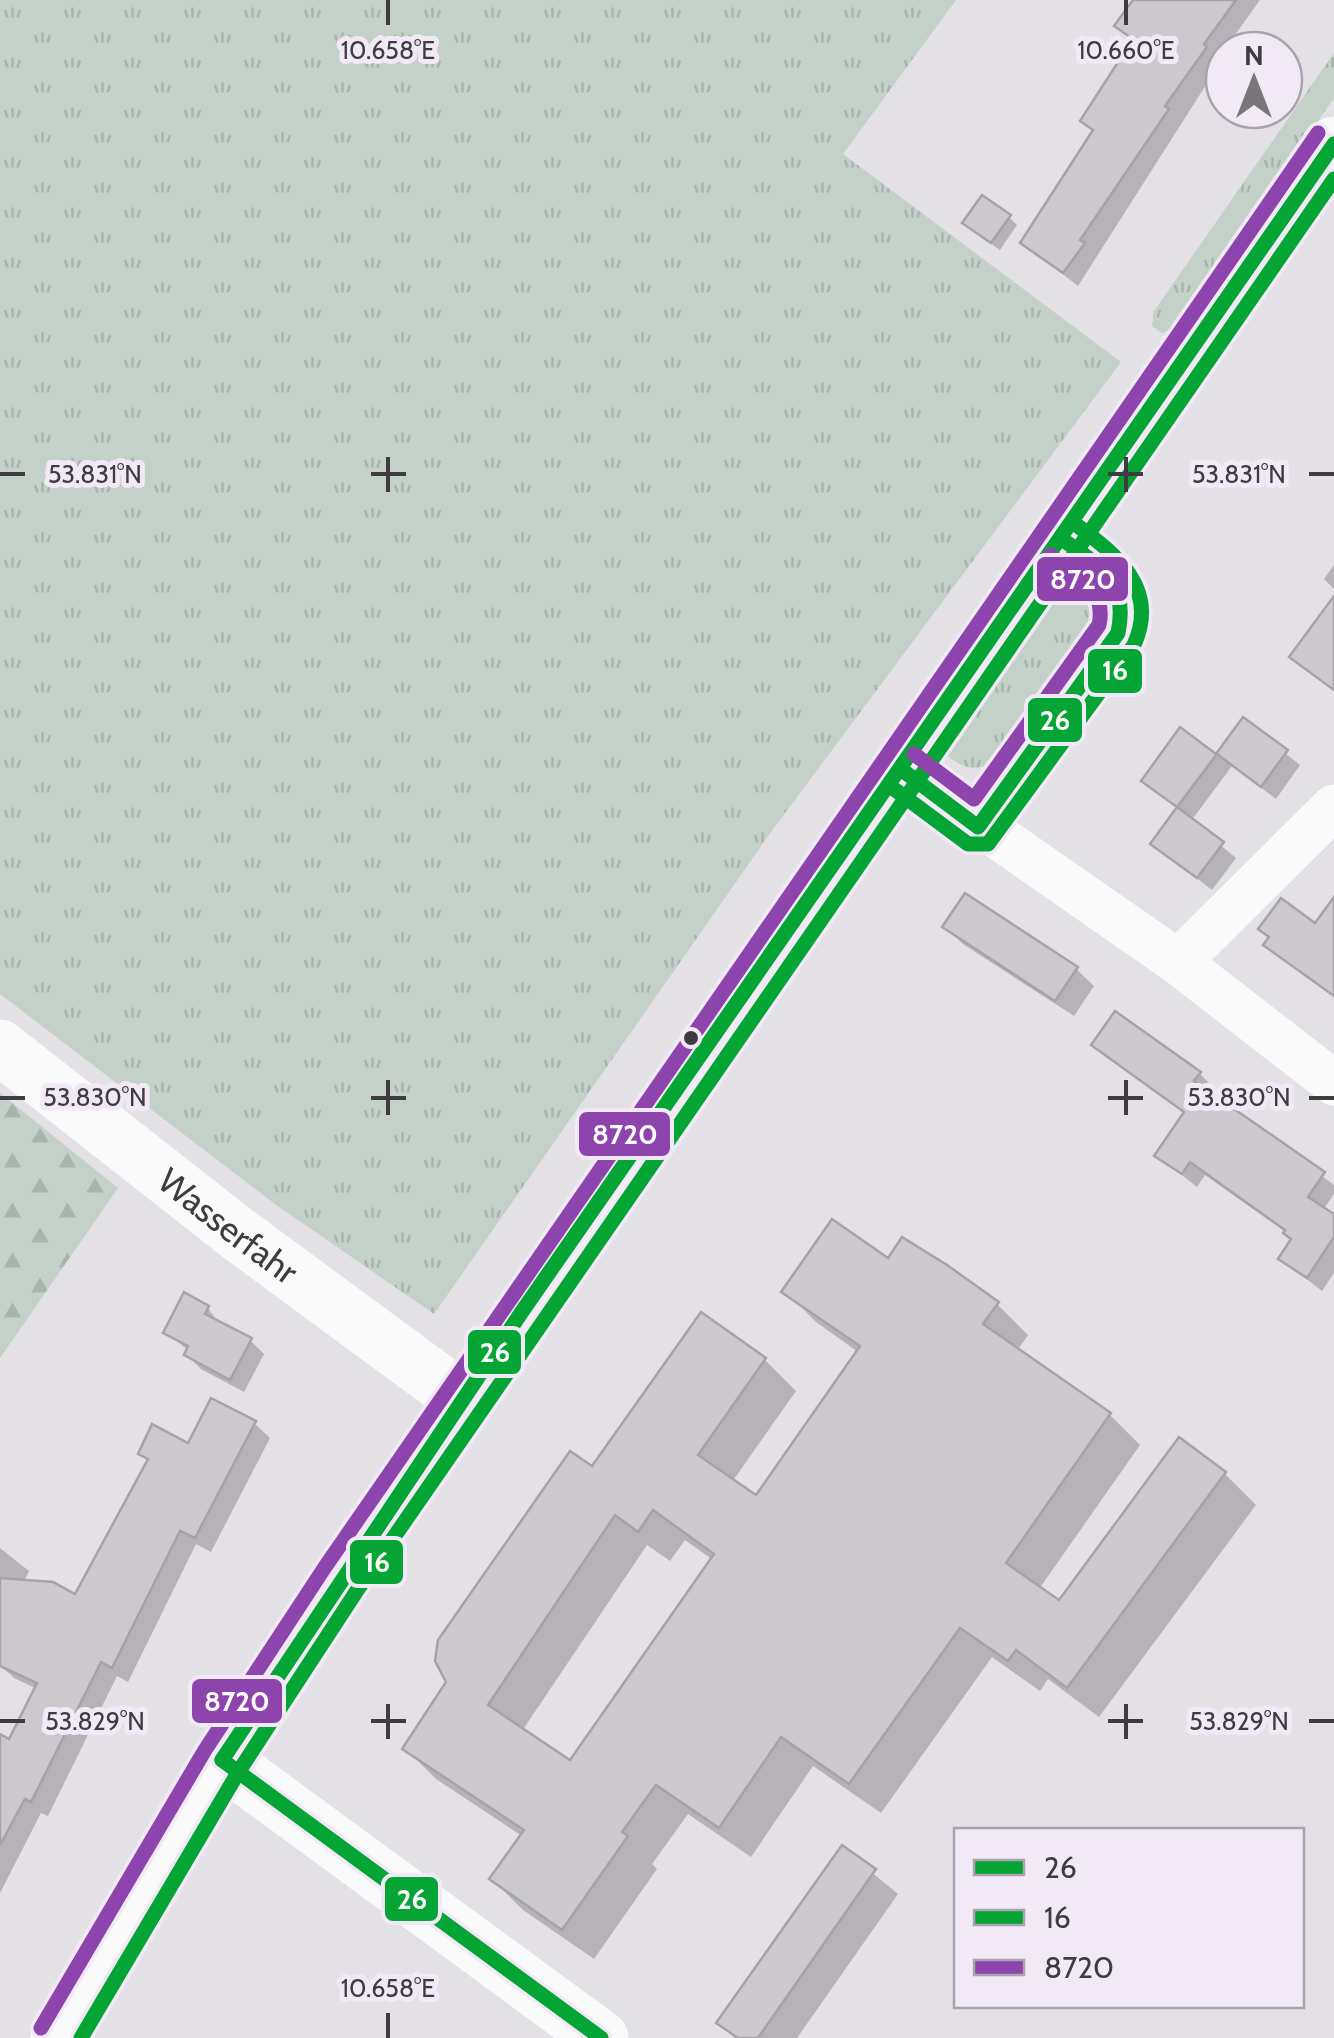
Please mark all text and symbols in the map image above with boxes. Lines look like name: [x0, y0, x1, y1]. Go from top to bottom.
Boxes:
north arrow: [1204, 30, 1304, 130]
text: 10.658°E: [341, 35, 435, 65]
text: 10.660°E: [1077, 35, 1175, 65]
text: N: [1244, 38, 1264, 72]
text: 53.831°N: [48, 459, 142, 489]
text: 53.831°N: [1192, 459, 1286, 489]
line badge: 8720: [1035, 555, 1130, 603]
text: 8720: [1050, 562, 1116, 596]
line badge: 16: [1086, 647, 1144, 695]
text: 16: [1102, 653, 1128, 687]
line badge: 26: [1026, 696, 1084, 744]
text: 26: [1040, 703, 1070, 737]
unlabelled marker: [681, 1028, 701, 1048]
text: 53.830°N: [43, 1082, 147, 1112]
text: 53.830°N: [1187, 1082, 1291, 1112]
line badge: 8720: [577, 1110, 672, 1158]
text: 8720: [592, 1117, 658, 1151]
street label: Wasserfahr: [150, 1158, 307, 1293]
line badge: 26: [466, 1328, 523, 1376]
text: 26: [480, 1335, 510, 1369]
line badge: 16: [348, 1538, 405, 1586]
text: 16: [364, 1545, 390, 1579]
line badge: 8720: [190, 1677, 284, 1725]
text: 8720: [204, 1684, 270, 1718]
text: 53.829°N: [45, 1706, 145, 1736]
text: 53.829°N: [1189, 1706, 1289, 1736]
legend: [954, 1828, 1304, 2008]
text: 26: [1044, 1849, 1077, 1886]
line badge: 26: [383, 1875, 440, 1923]
text: 26: [397, 1882, 427, 1916]
text: 16: [1044, 1899, 1071, 1936]
text: 8720: [1044, 1949, 1114, 1986]
text: 10.658°E: [341, 1973, 435, 2003]

